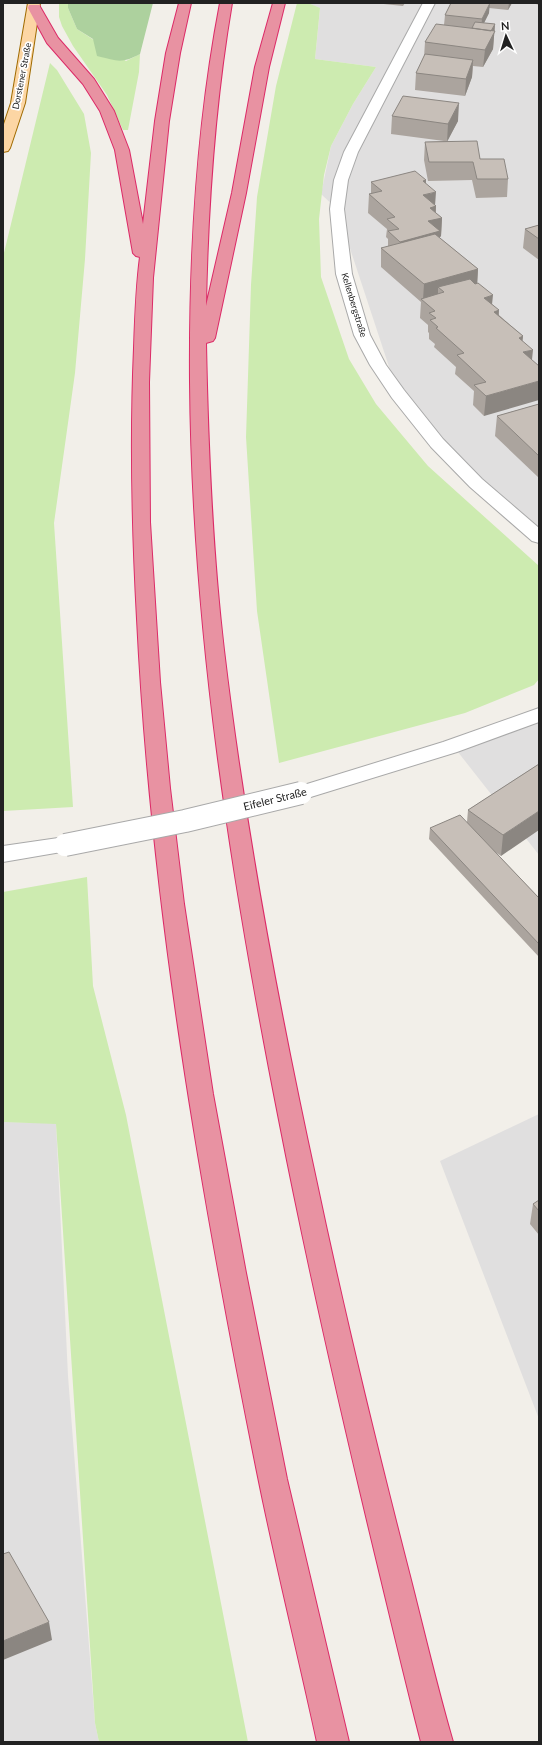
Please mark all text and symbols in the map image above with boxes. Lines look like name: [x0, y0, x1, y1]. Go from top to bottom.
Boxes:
north arrow: [486, 16, 526, 56]
text: N: [501, 19, 510, 32]
street label: Dorstener Straße: [10, 41, 33, 110]
street label: Kellenbergstraße: [339, 271, 370, 339]
street label: Eifeler Straße: [242, 784, 308, 813]

